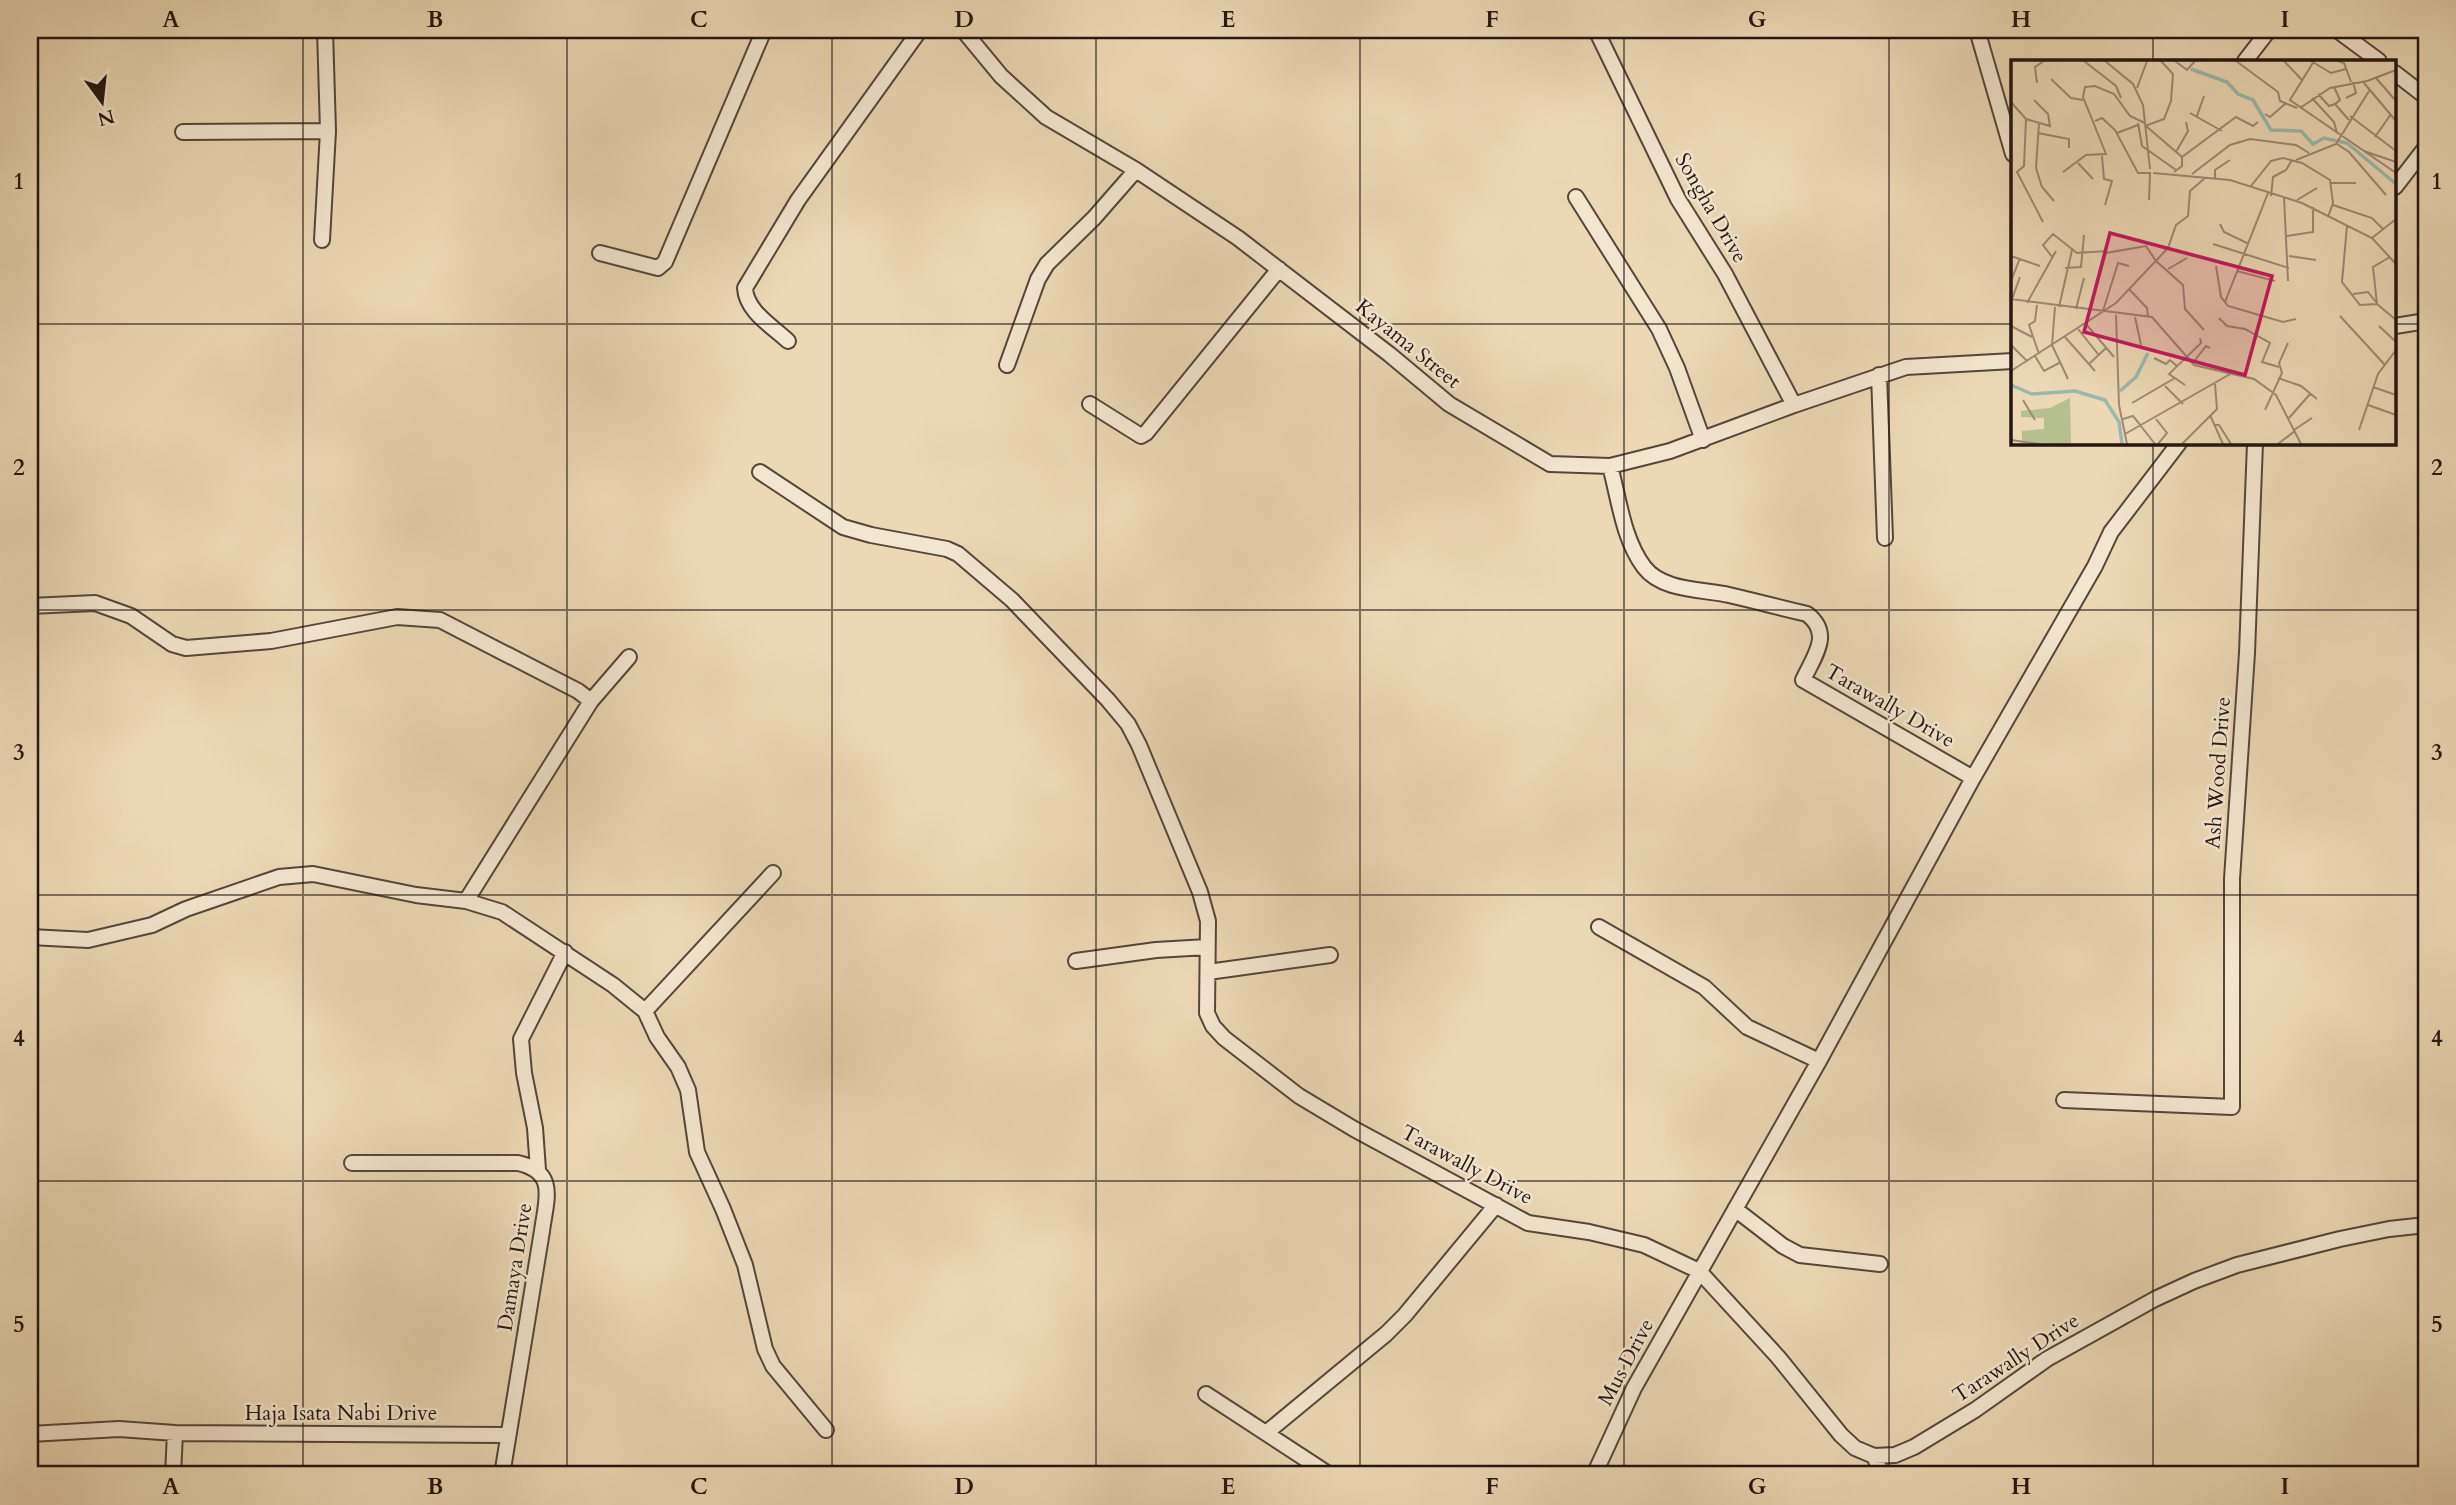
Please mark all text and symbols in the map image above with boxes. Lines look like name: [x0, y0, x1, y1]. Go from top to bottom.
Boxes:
text: A: [162, 4, 180, 35]
text: B: [427, 4, 443, 35]
text: C: [690, 4, 708, 35]
text: D: [954, 4, 974, 35]
text: E: [1221, 4, 1235, 35]
text: F: [1485, 4, 1499, 35]
text: G: [1748, 4, 1767, 35]
text: H: [2011, 4, 2031, 35]
text: I: [2281, 4, 2289, 35]
inset map: [2011, 60, 2396, 444]
north arrow: [66, 66, 136, 136]
text: N: [94, 103, 117, 132]
street label: Songha Drive: [1668, 148, 1754, 268]
text: 1: [13, 166, 25, 197]
text: 1: [2431, 166, 2443, 197]
street label: Kayama Street: [1349, 292, 1467, 396]
text: 2: [13, 452, 25, 483]
text: 2: [2431, 452, 2443, 483]
street label: Tarawally Drive: [1820, 657, 1960, 755]
street label: Ash Wood Drive: [2198, 696, 2238, 850]
text: 3: [13, 737, 25, 768]
text: 3: [2431, 737, 2443, 768]
text: 4: [13, 1023, 25, 1054]
text: 4: [2431, 1023, 2443, 1054]
street label: Tarawally Drive: [1396, 1118, 1538, 1212]
street label: Damaya Drive: [491, 1201, 539, 1333]
street label: Tarawally Drive: [1947, 1306, 2085, 1410]
text: 5: [13, 1309, 25, 1340]
text: 5: [2431, 1309, 2443, 1340]
street label: Mus Drive: [1591, 1313, 1661, 1411]
street label: Haja Isata Nabi Drive: [245, 1399, 437, 1428]
text: A: [162, 1471, 180, 1502]
text: B: [427, 1471, 443, 1502]
text: C: [690, 1471, 708, 1502]
text: D: [954, 1471, 974, 1502]
text: E: [1221, 1471, 1235, 1502]
text: F: [1485, 1471, 1499, 1502]
text: G: [1748, 1471, 1767, 1502]
text: H: [2011, 1471, 2031, 1502]
text: I: [2281, 1471, 2289, 1502]

